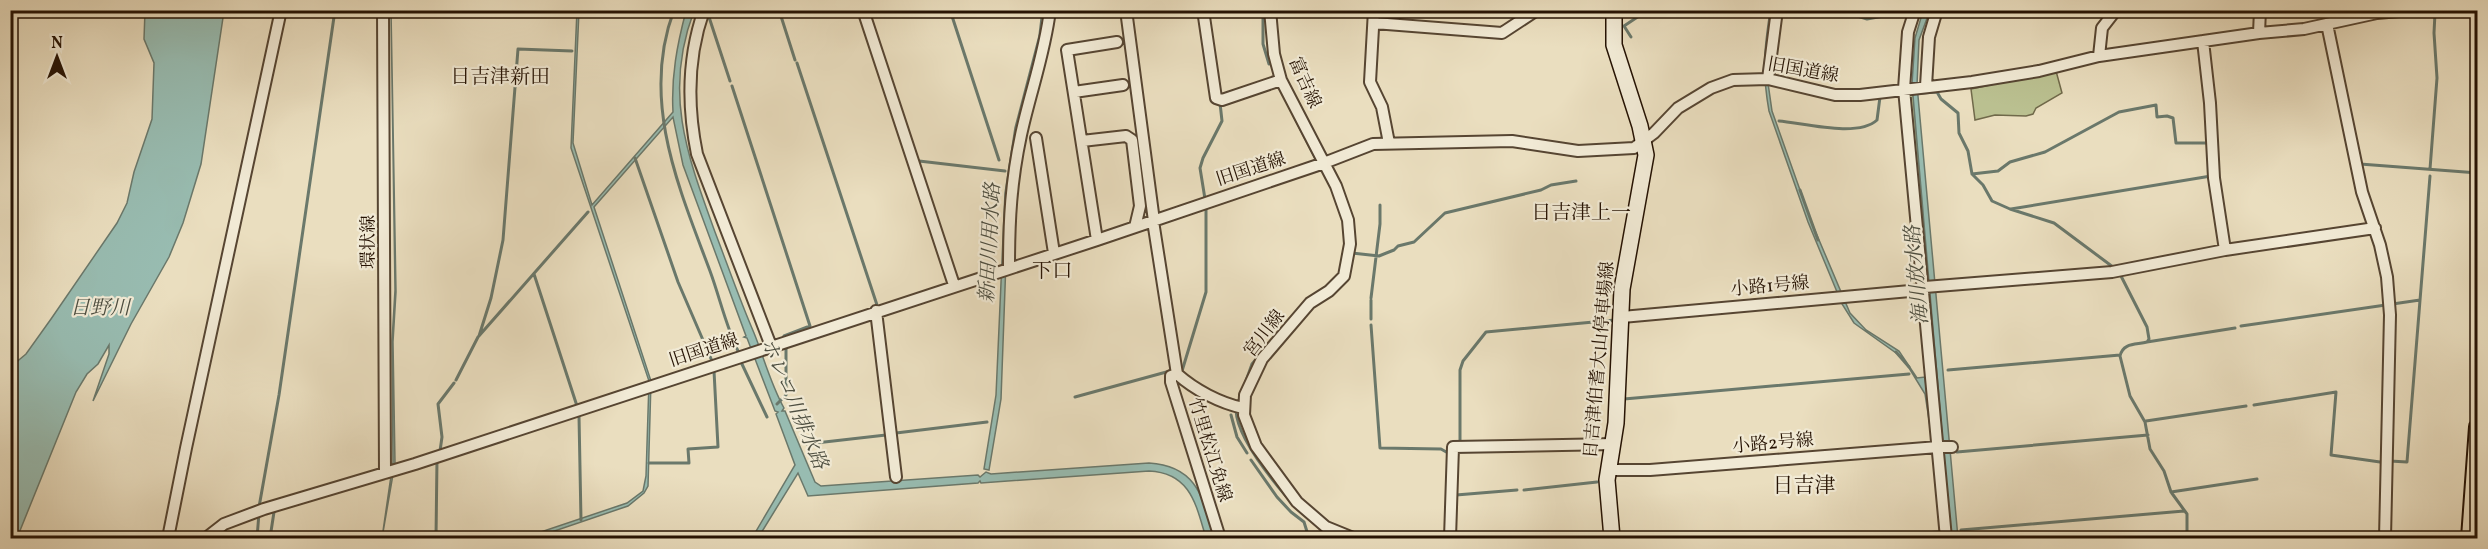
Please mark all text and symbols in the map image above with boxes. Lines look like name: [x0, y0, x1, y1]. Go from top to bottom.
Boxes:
north arrow: [27, 27, 87, 87]
text: N: [51, 33, 63, 55]
street label: 旧国道線: [1765, 52, 1841, 90]
street label: 富吉線: [1282, 53, 1326, 113]
district label: 日吉津新田: [450, 64, 550, 92]
street label: 旧国道線: [1213, 147, 1289, 193]
water label: 新田川用水路: [974, 180, 1008, 304]
district label: 日吉津上一: [1531, 200, 1631, 228]
street label: 環状線: [357, 215, 382, 269]
water label: 海川放水路: [1900, 222, 1936, 326]
district label: 下口: [1032, 258, 1072, 286]
street label: 日吉津伯耆大山停車場線: [1579, 260, 1621, 460]
street label: 小路1号線: [1730, 271, 1810, 303]
water label: 日野川: [70, 295, 132, 323]
street label: 宮川線: [1239, 305, 1291, 363]
street label: 旧国道線: [666, 328, 742, 374]
water label: ホレコ川排水路: [753, 334, 834, 476]
street label: 竹里松江免線: [1181, 395, 1237, 505]
street label: 小路2号線: [1731, 428, 1815, 460]
district label: 日吉津: [1773, 472, 1836, 501]

